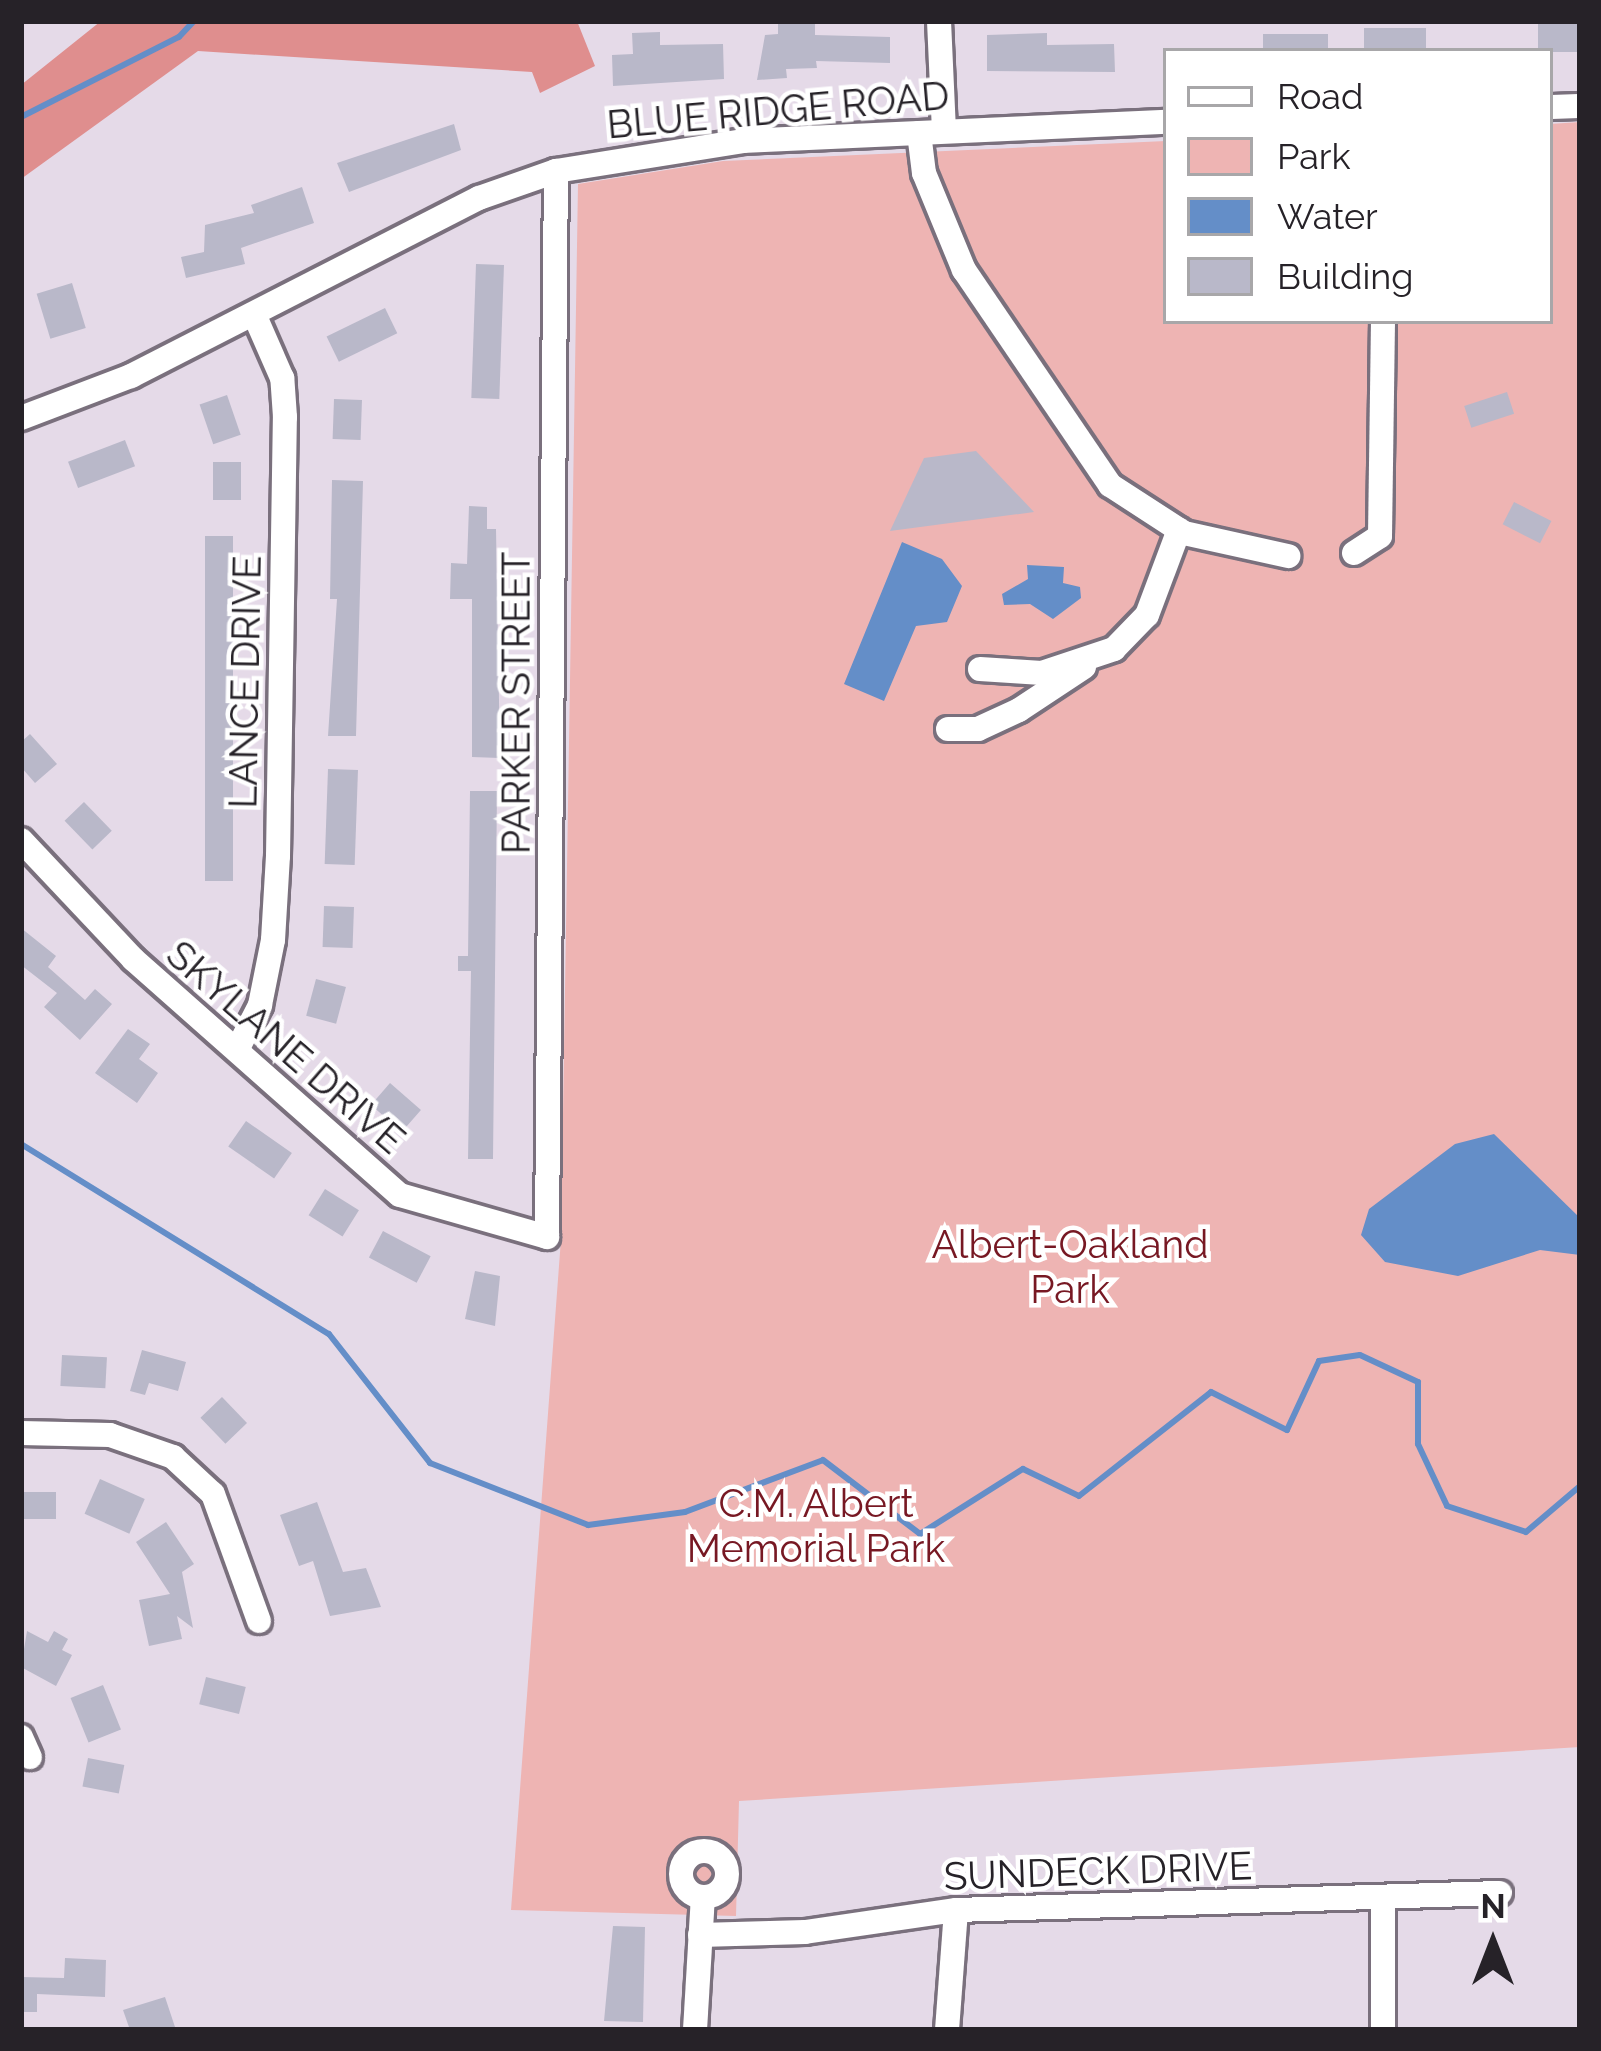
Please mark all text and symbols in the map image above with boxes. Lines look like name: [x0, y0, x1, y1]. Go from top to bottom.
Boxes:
legend: [1163, 48, 1553, 324]
street label: BLUE RIDGE ROAD: [605, 72, 951, 148]
text: Road: [1277, 75, 1363, 117]
text: Park: [1277, 135, 1351, 177]
text: Water: [1277, 195, 1378, 237]
text: Building: [1277, 255, 1413, 297]
street label: PARKER STREET: [493, 552, 539, 854]
street label: LANCE DRIVE: [219, 555, 271, 809]
street label: SKYLANE DRIVE: [157, 931, 415, 1163]
park label: Albert-Oakland Park: [932, 1222, 1208, 1313]
park label: C.M. Albert Memorial Park: [686, 1481, 946, 1572]
street label: SUNDECK DRIVE: [943, 1842, 1253, 1900]
north arrow: [1433, 1883, 1553, 2003]
text: N: [1480, 1887, 1506, 1926]

